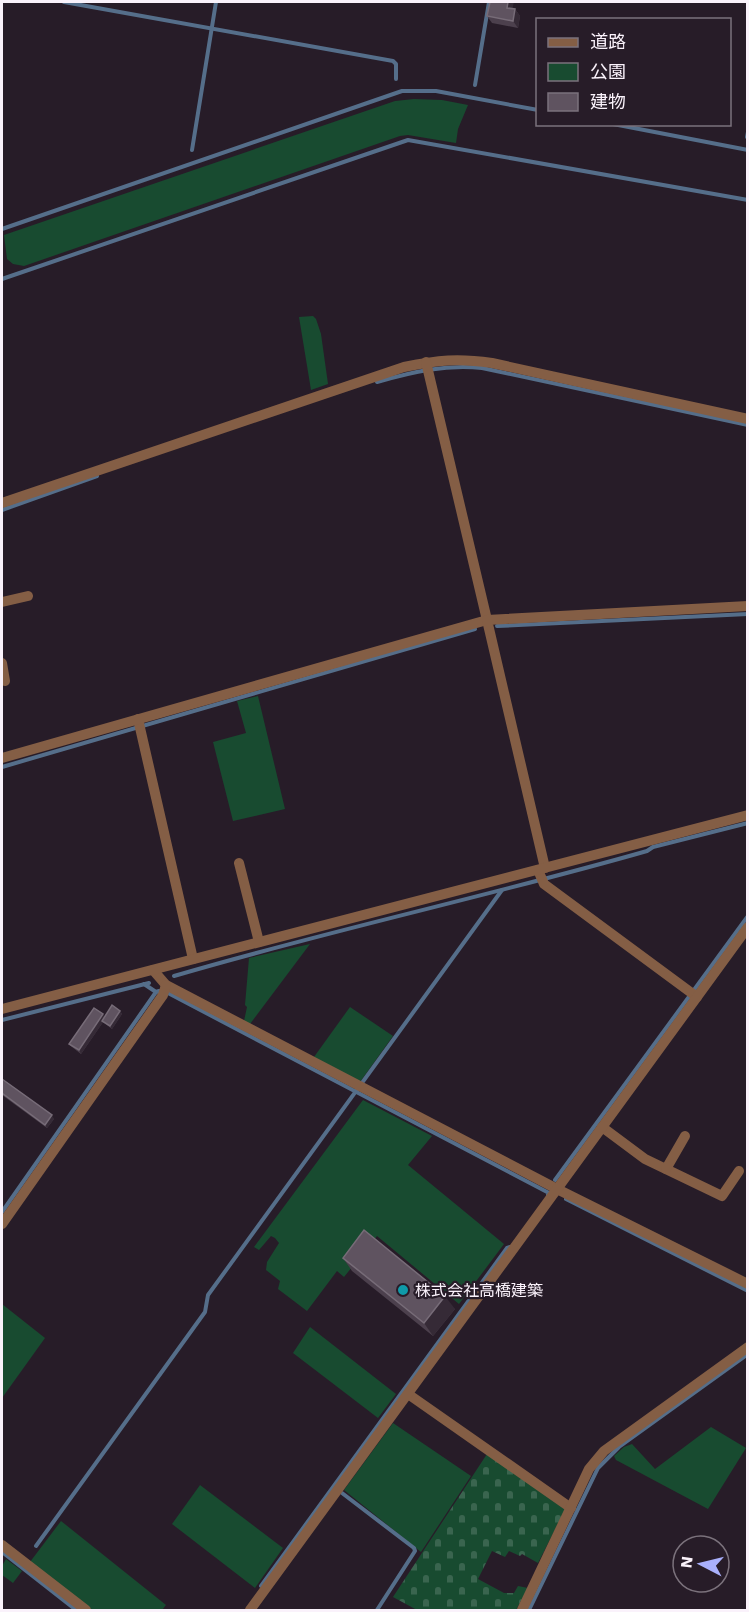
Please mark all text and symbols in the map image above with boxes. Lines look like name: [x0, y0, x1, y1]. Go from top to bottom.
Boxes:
legend: [536, 18, 731, 126]
text: 道路: [590, 31, 626, 52]
text: 公園: [590, 61, 626, 82]
text: 建物: [590, 91, 626, 112]
place label: 株式会社高橋建築: [415, 1281, 543, 1300]
marker: 株式会社高橋建築: [396, 1283, 410, 1297]
north arrow: [671, 1534, 731, 1594]
text: N: [676, 1555, 697, 1569]

